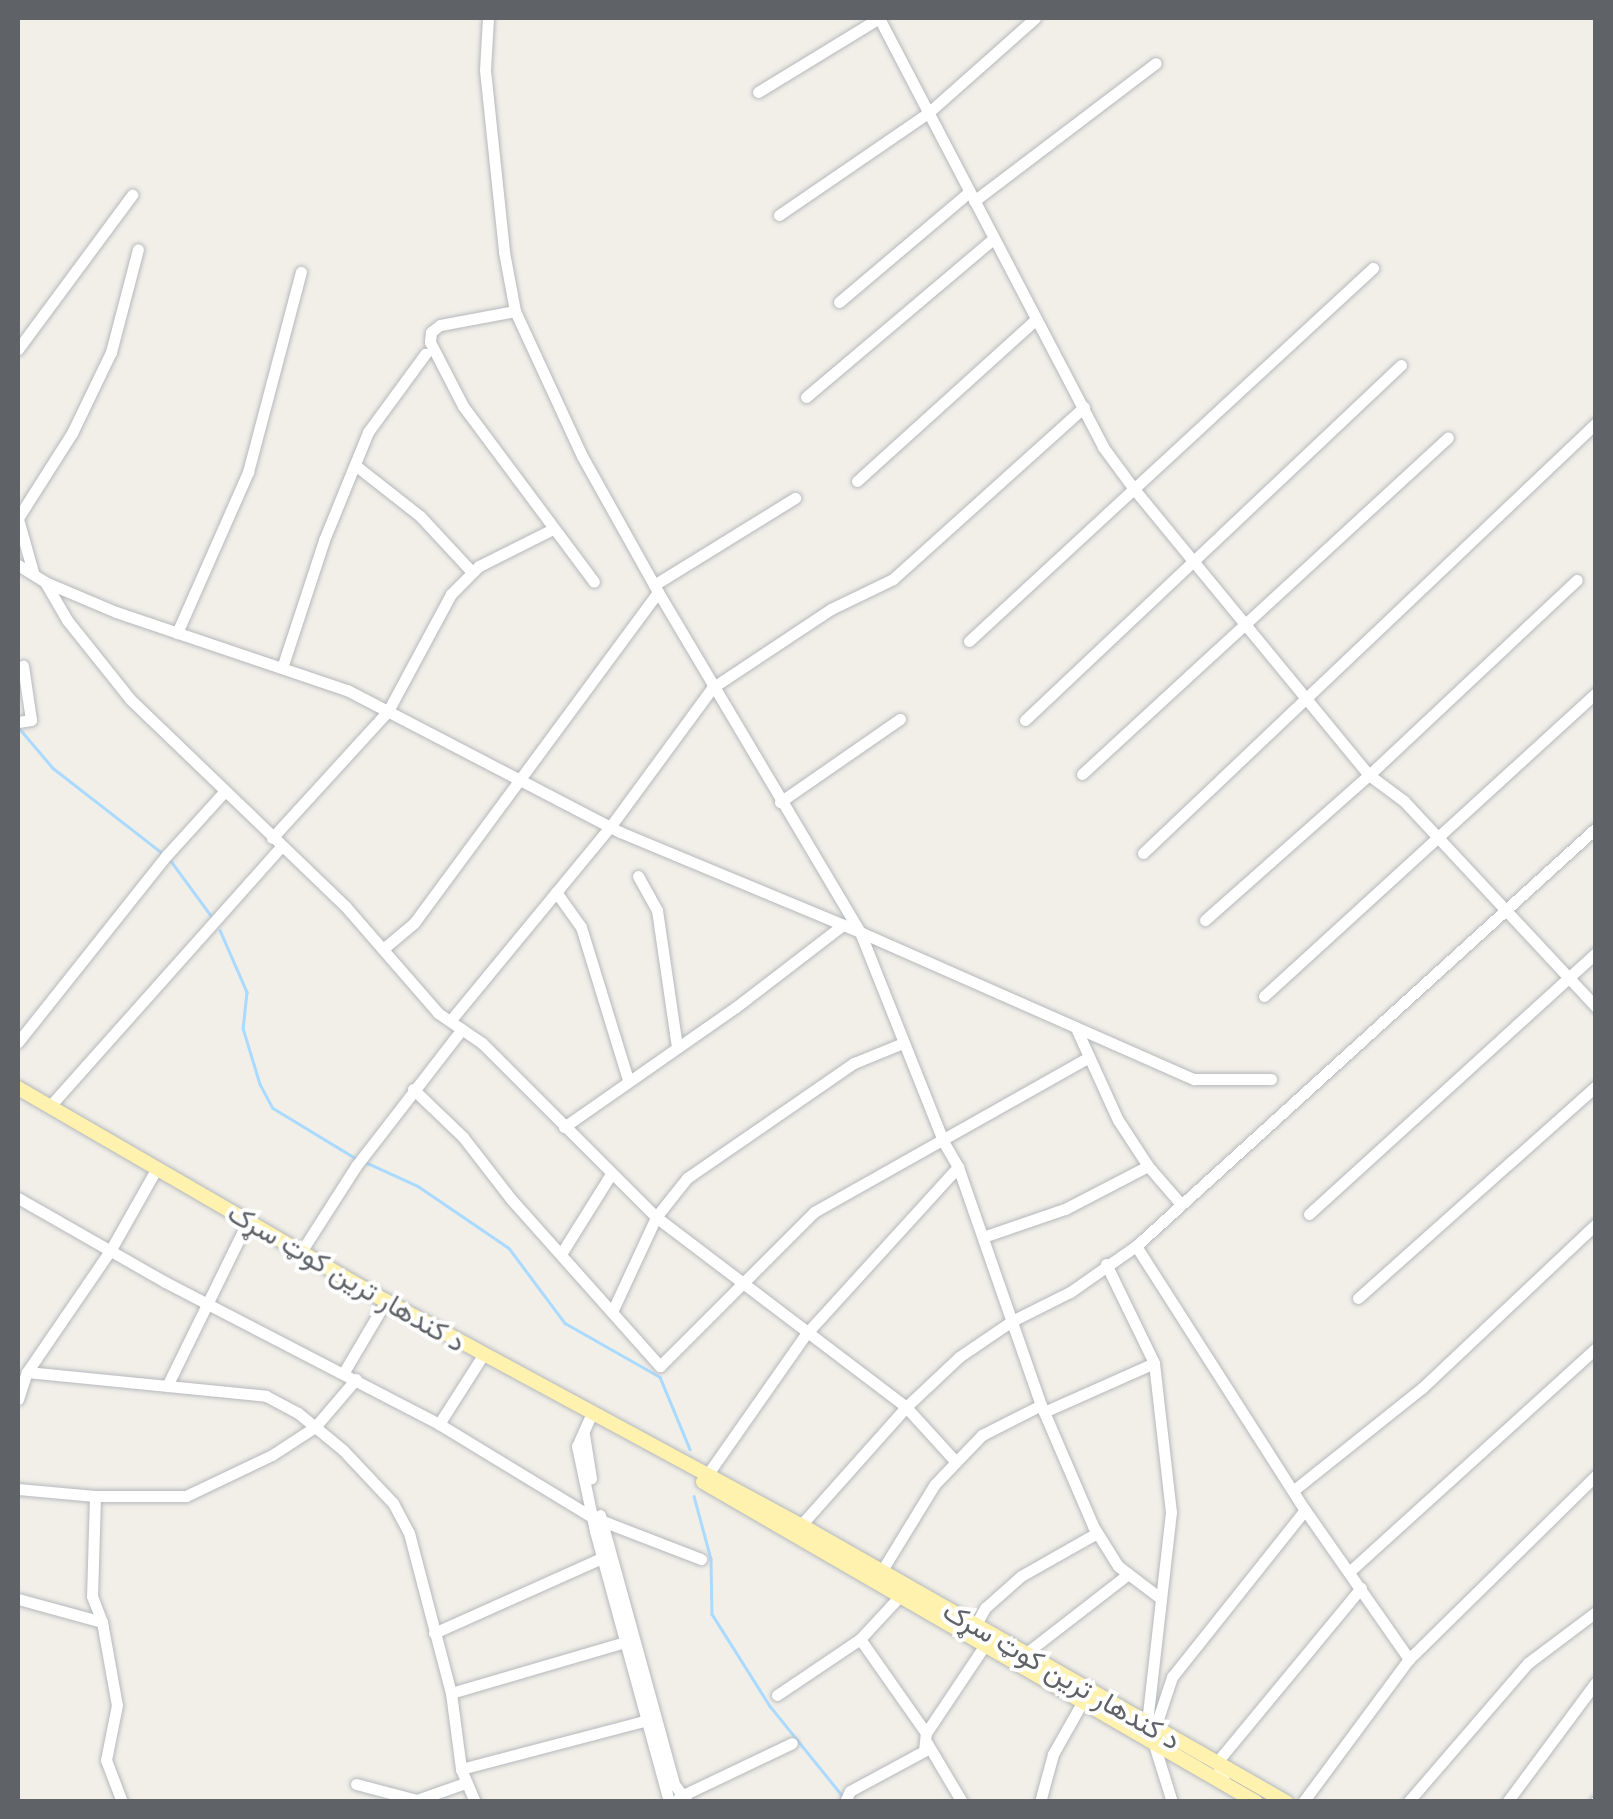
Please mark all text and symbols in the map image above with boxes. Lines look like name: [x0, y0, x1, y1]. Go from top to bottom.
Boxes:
street label: د کندهار ترين کوټ سړک: [222, 1195, 472, 1359]
street label: د کندهار ترين کوټ سړک: [937, 1593, 1187, 1757]

